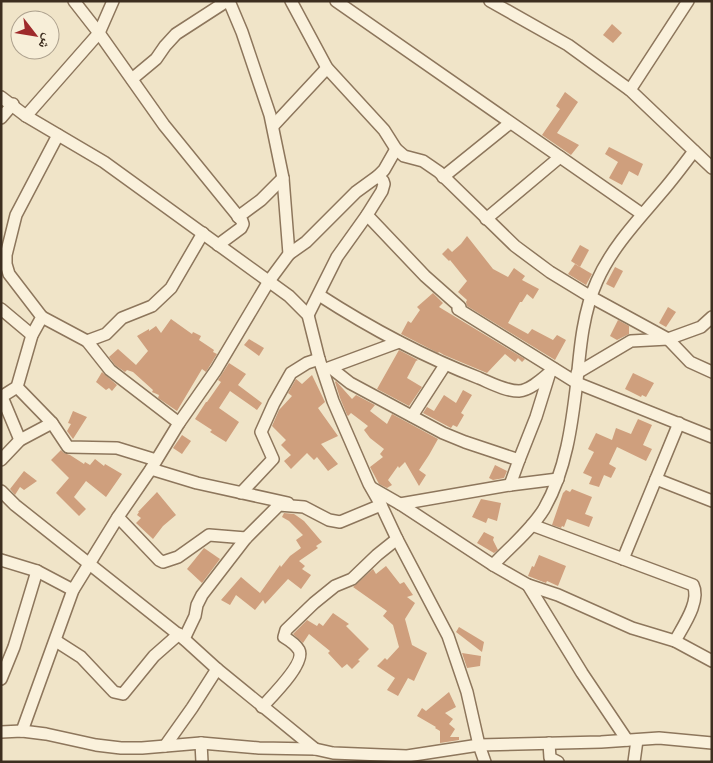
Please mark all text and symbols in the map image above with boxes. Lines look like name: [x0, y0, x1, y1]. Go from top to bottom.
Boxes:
north arrow: [10, 10, 60, 60]
text: ش: [35, 31, 59, 54]

